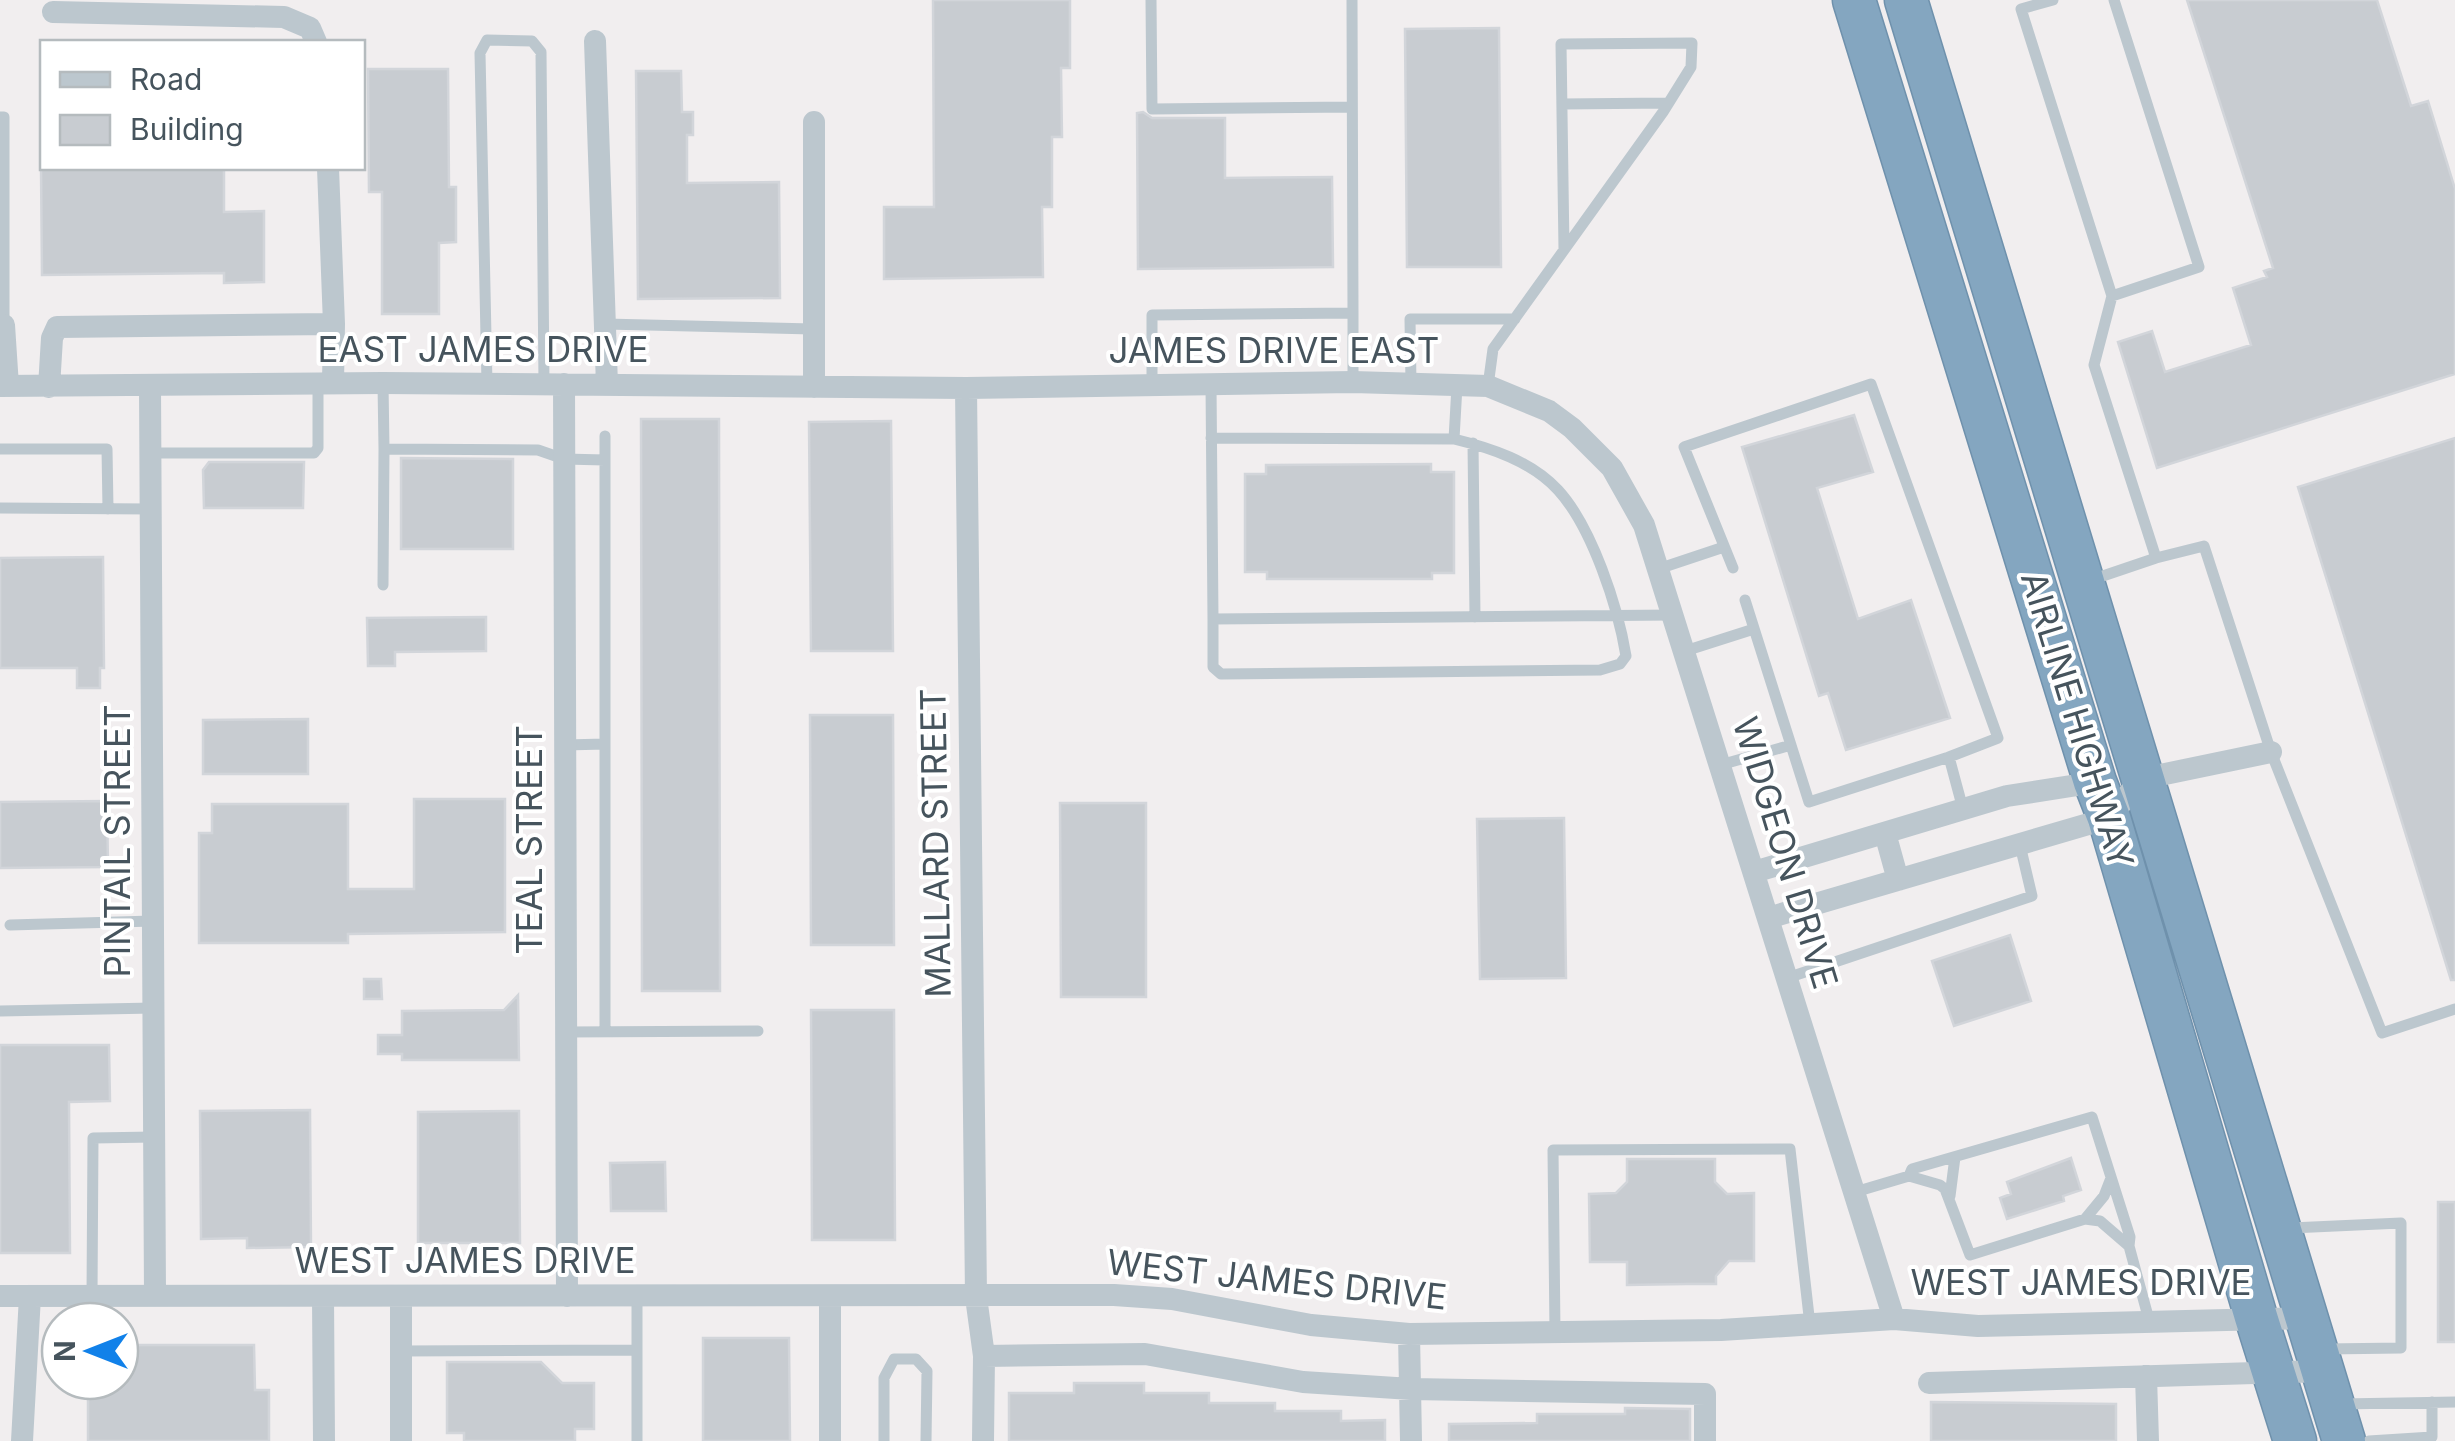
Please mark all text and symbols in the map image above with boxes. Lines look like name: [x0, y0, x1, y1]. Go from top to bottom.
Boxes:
legend: [40, 40, 365, 170]
text: Road: [130, 61, 202, 97]
text: Building: [130, 111, 244, 147]
street label: EAST JAMES DRIVE: [318, 328, 648, 370]
street label: JAMES DRIVE EAST: [1109, 329, 1439, 371]
street label: AIRLINE HIGHWAY: [2013, 566, 2143, 873]
street label: MALLARD STREET: [911, 688, 959, 998]
street label: PINTAIL STREET: [96, 704, 138, 978]
street label: WIDGEON DRIVE: [1725, 712, 1847, 994]
street label: TEAL STREET: [508, 725, 550, 955]
street label: WEST JAMES DRIVE: [294, 1239, 636, 1281]
street label: WEST JAMES DRIVE: [1105, 1240, 1449, 1318]
street label: WEST JAMES DRIVE: [1910, 1261, 2252, 1303]
north arrow: [40, 1301, 140, 1401]
text: N: [48, 1340, 82, 1362]

